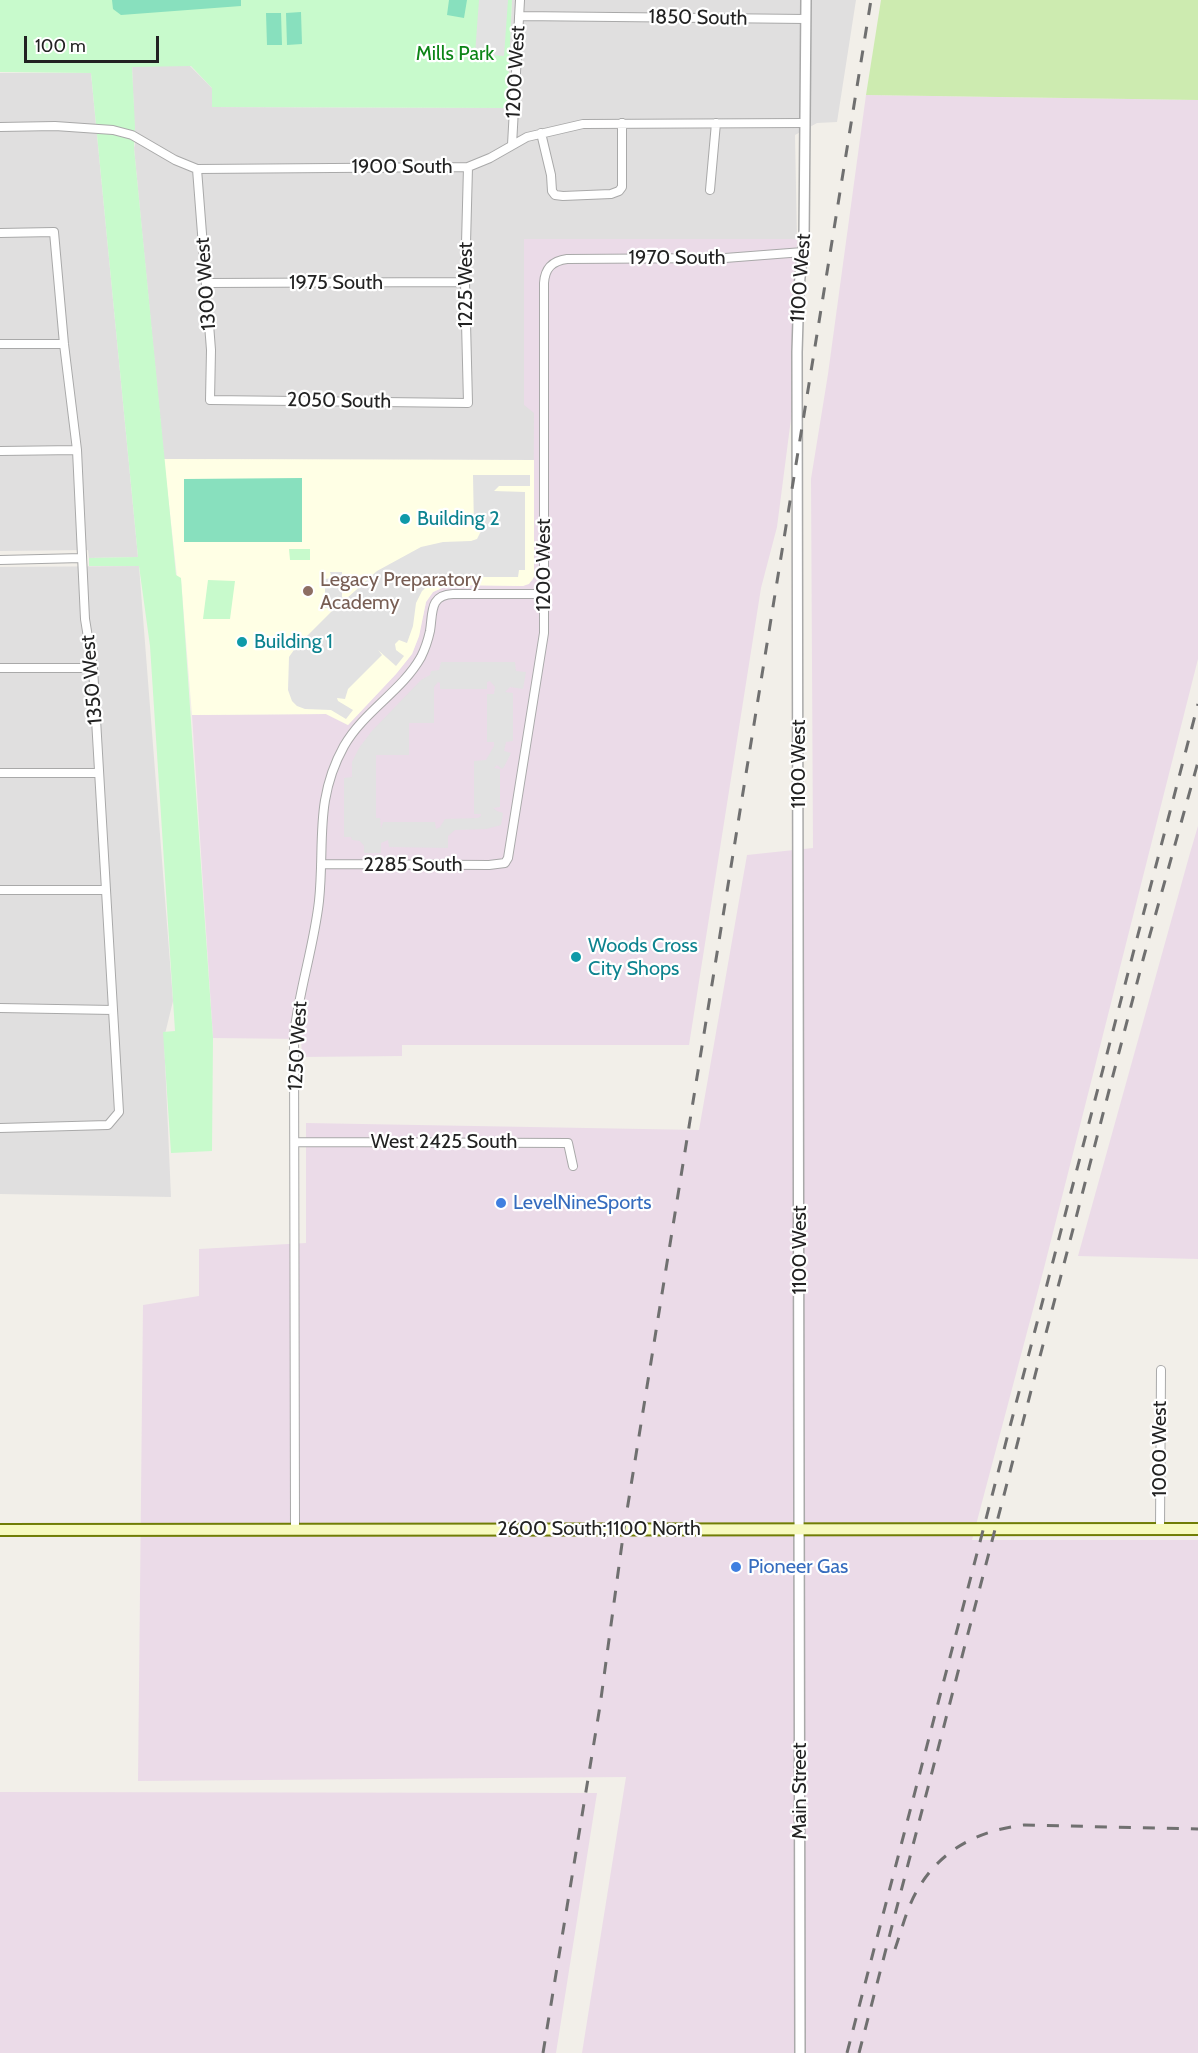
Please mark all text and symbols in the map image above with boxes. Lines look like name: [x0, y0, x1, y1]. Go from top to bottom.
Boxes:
street label: 1850 South: [648, 5, 748, 31]
scale bar: [27, 24, 162, 62]
street label: 1200 West: [502, 25, 530, 119]
text: 100 m: [35, 35, 86, 57]
park label: Mills Park: [416, 42, 494, 66]
street label: 1900 South: [351, 155, 453, 179]
street label: 1100 West: [786, 233, 816, 323]
street label: 1300 West: [191, 237, 221, 331]
street label: 1225 West: [454, 242, 478, 328]
street label: 1970 South: [629, 246, 725, 270]
street label: 1975 South: [289, 271, 383, 295]
street label: 2050 South: [287, 388, 391, 414]
place label: Building 2: [417, 507, 500, 531]
marker: Building 2: [398, 512, 412, 526]
street label: 1200 West: [532, 519, 556, 611]
place label: Legacy Preparatory Academy: [320, 568, 481, 615]
marker: Legacy Preparatory Academy: [301, 584, 315, 598]
place label: Building 1: [254, 630, 333, 654]
street label: 1350 West: [76, 634, 108, 726]
marker: Building 1: [235, 635, 249, 649]
street label: 1100 West: [787, 720, 811, 808]
street label: 2285 South: [363, 853, 463, 877]
place label: Woods Cross City Shops: [588, 934, 698, 981]
marker: Woods Cross City Shops: [569, 950, 583, 964]
street label: 1250 West: [284, 1001, 312, 1091]
street label: West 2425 South: [371, 1130, 517, 1154]
place label: LevelNineSports: [513, 1191, 652, 1215]
marker: LevelNineSports: [494, 1196, 508, 1210]
street label: 1100 West: [788, 1206, 812, 1294]
street label: 1000 West: [1148, 1401, 1172, 1497]
street label: 2600 South;1100 North: [497, 1517, 701, 1541]
place label: Pioneer Gas: [748, 1555, 848, 1579]
marker: Pioneer Gas: [729, 1560, 743, 1574]
street label: Main Street: [788, 1742, 812, 1840]

